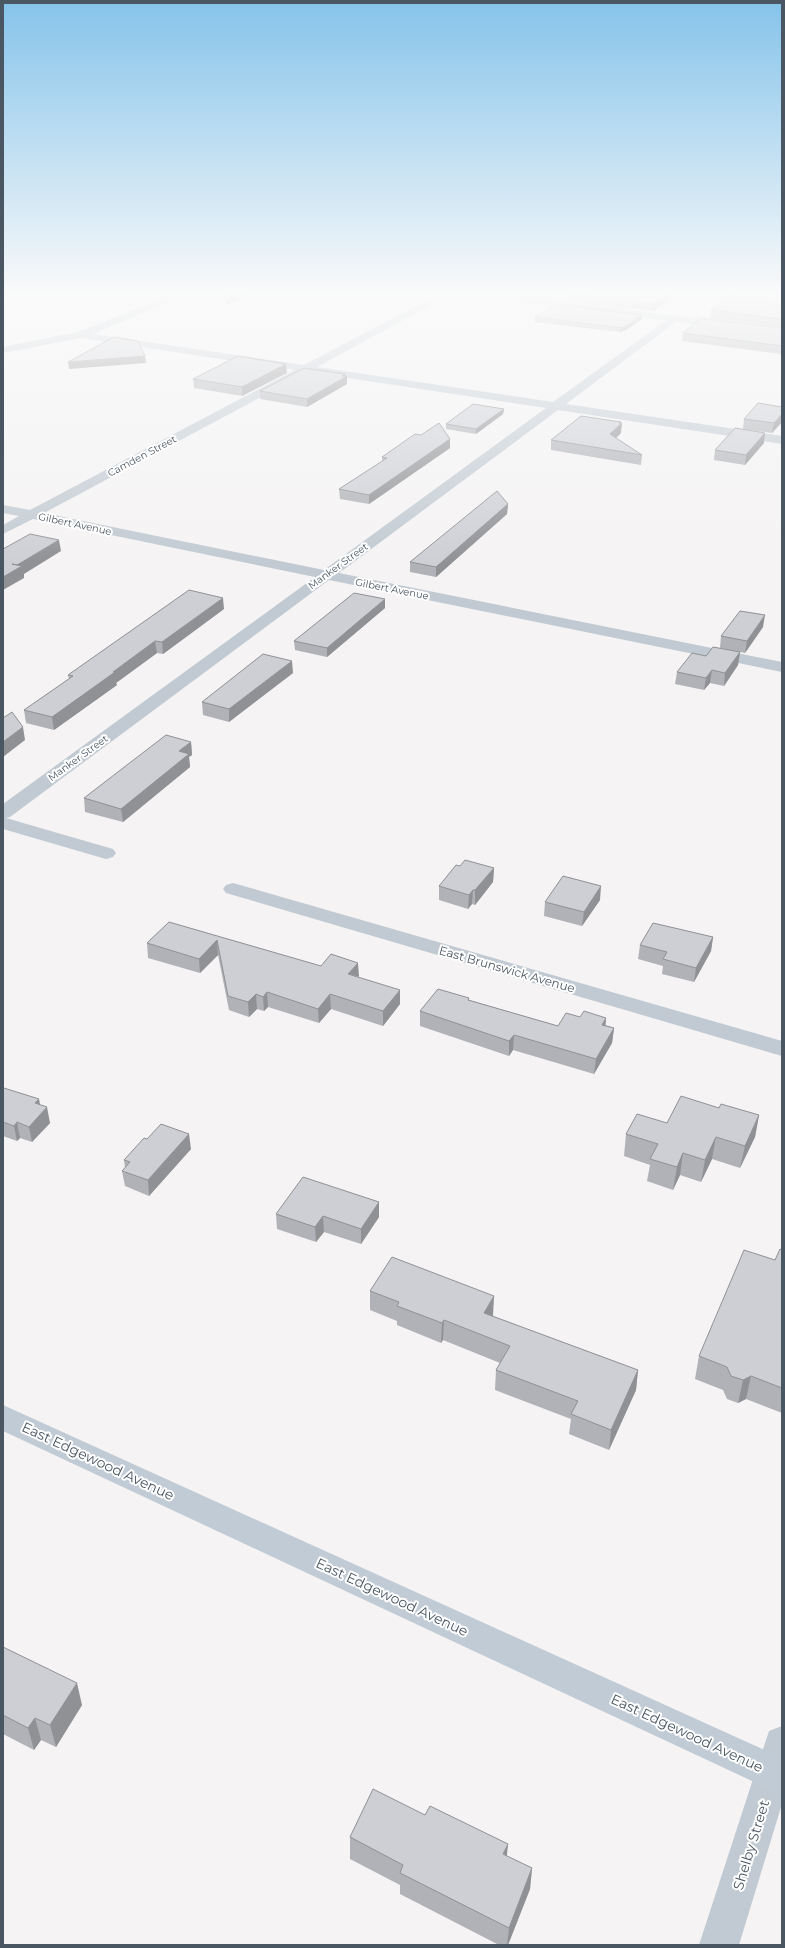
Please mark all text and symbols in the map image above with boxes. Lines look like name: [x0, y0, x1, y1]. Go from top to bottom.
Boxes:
street label: Camden Street: [105, 432, 179, 480]
street label: Gilbert Avenue: [37, 510, 113, 538]
street label: Manker Street: [306, 540, 370, 592]
street label: Gilbert Avenue: [354, 576, 430, 602]
street label: Manker Street: [46, 732, 110, 784]
street label: East Brunswick Avenue: [437, 942, 577, 996]
street label: East Edgewood Avenue: [19, 1418, 177, 1504]
street label: East Edgewood Avenue: [313, 1554, 471, 1640]
street label: East Edgewood Avenue: [608, 1690, 766, 1776]
street label: Shelby Street: [729, 1798, 773, 1892]

